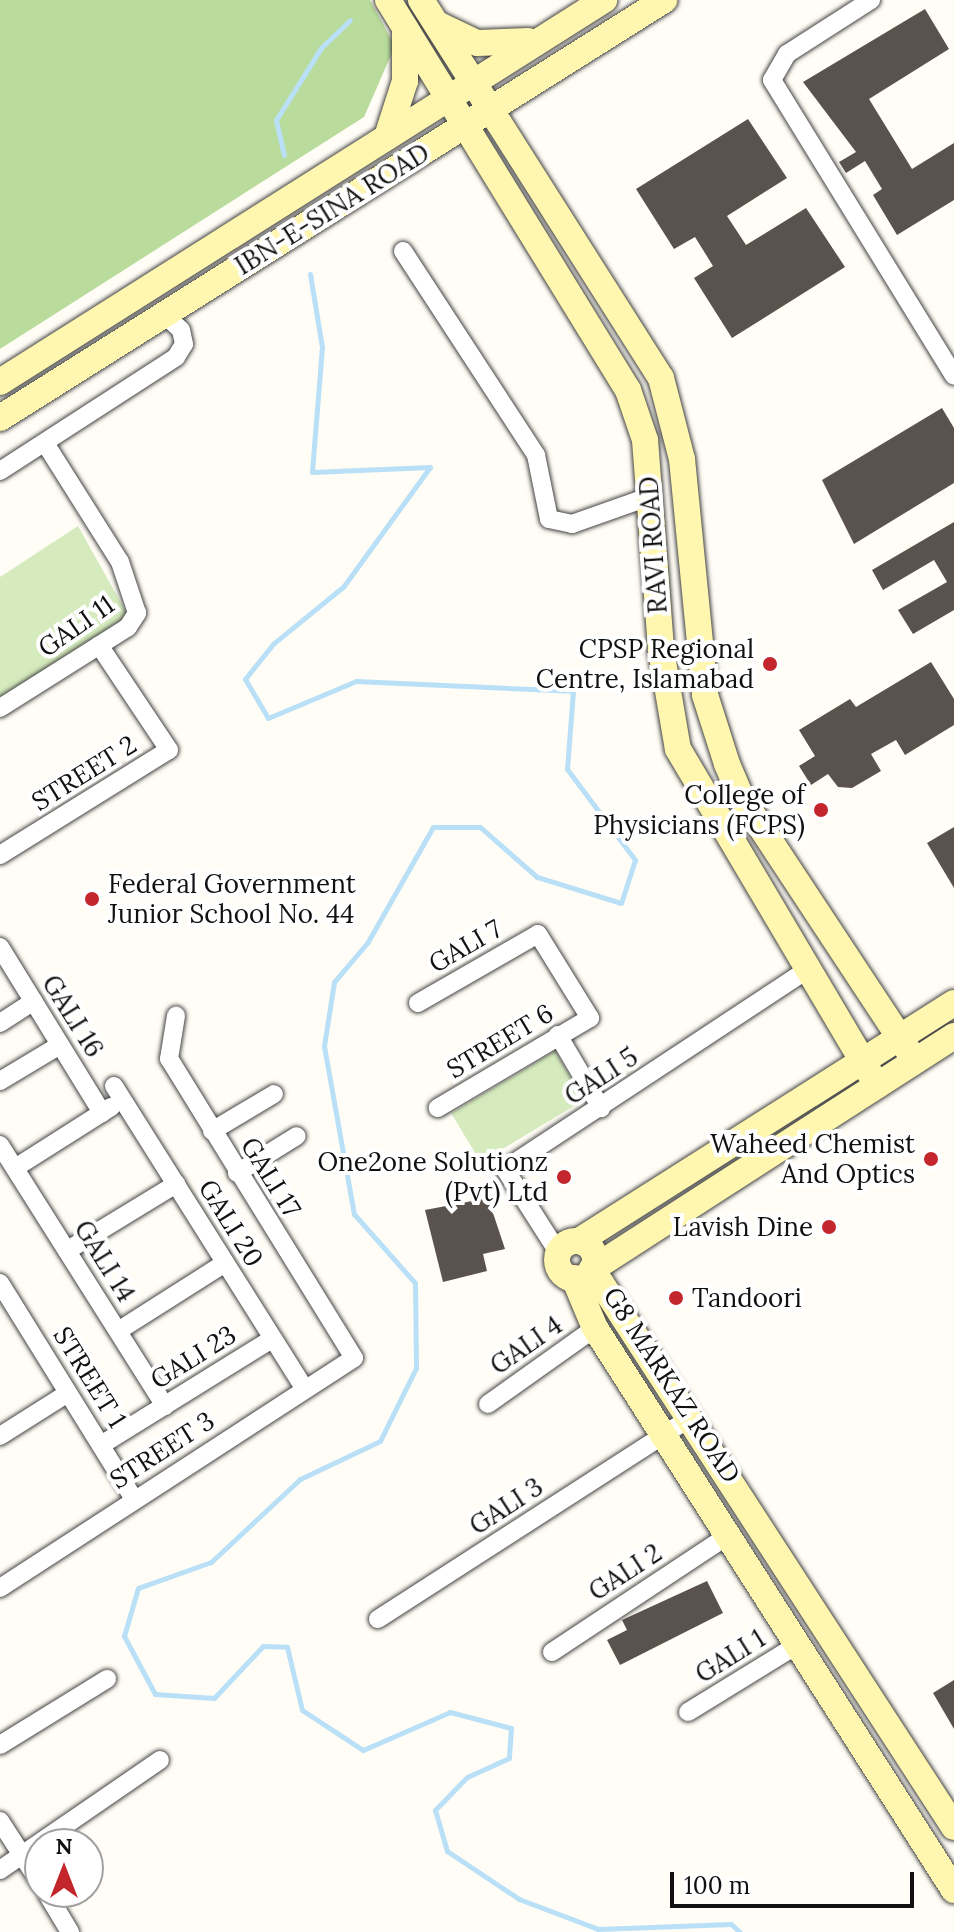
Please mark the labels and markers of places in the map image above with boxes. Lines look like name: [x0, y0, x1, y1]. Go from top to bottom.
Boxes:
place label: CPSP Regional Centre, Islamabad: [536, 633, 754, 694]
marker: CPSP Regional Centre, Islamabad: [761, 655, 779, 673]
place label: College of Physicians (FCPS): [593, 779, 805, 840]
marker: College of Physicians (FCPS): [812, 801, 830, 819]
place label: Federal Government Junior School No. 44: [108, 868, 356, 930]
marker: Federal Government Junior School No. 44: [83, 890, 101, 908]
place label: Waheed Chemist And Optics: [710, 1128, 915, 1190]
place label: One2one Solutionz (Pvt) Ltd: [317, 1146, 548, 1208]
marker: Waheed Chemist And Optics: [922, 1150, 940, 1168]
marker: One2one Solutionz (Pvt) Ltd: [555, 1168, 573, 1186]
place label: Lavish Dine: [673, 1211, 813, 1243]
marker: Lavish Dine: [820, 1218, 838, 1236]
place label: Tandoori: [692, 1282, 802, 1314]
marker: Tandoori: [667, 1289, 685, 1307]

